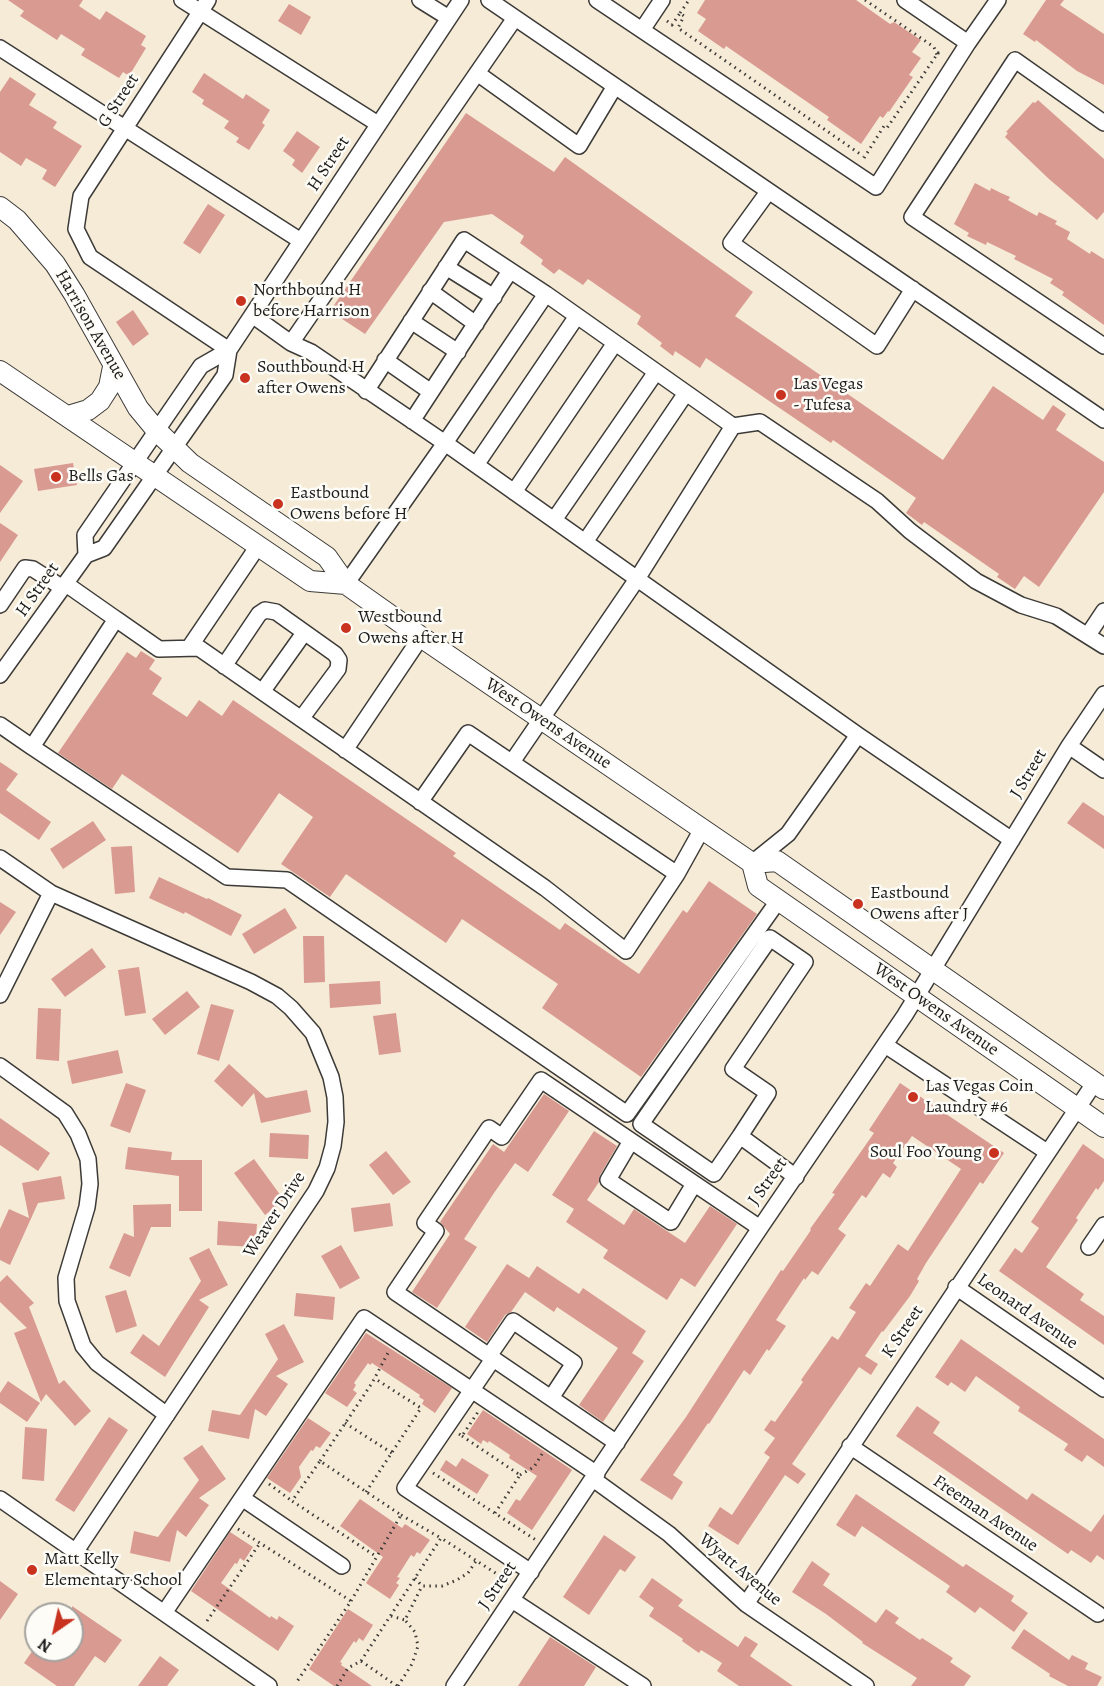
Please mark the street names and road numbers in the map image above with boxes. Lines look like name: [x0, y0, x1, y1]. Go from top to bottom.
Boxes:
street label: G Street: [94, 70, 144, 132]
street label: H Street: [303, 132, 355, 196]
street label: Harrison Avenue: [50, 266, 130, 384]
street label: H Street: [12, 559, 64, 621]
street label: West Owens Avenue: [481, 674, 615, 774]
street label: J Street: [1006, 745, 1052, 803]
street label: West Owens Avenue: [869, 959, 1003, 1061]
street label: J Street: [744, 1154, 792, 1210]
street label: Weaver Drive: [239, 1168, 311, 1262]
street label: Leonard Avenue: [972, 1269, 1082, 1355]
street label: K Street: [878, 1301, 928, 1363]
street label: Freeman Avenue: [928, 1471, 1042, 1557]
street label: Wyatt Avenue: [694, 1529, 786, 1611]
street label: J Street: [474, 1558, 522, 1614]

